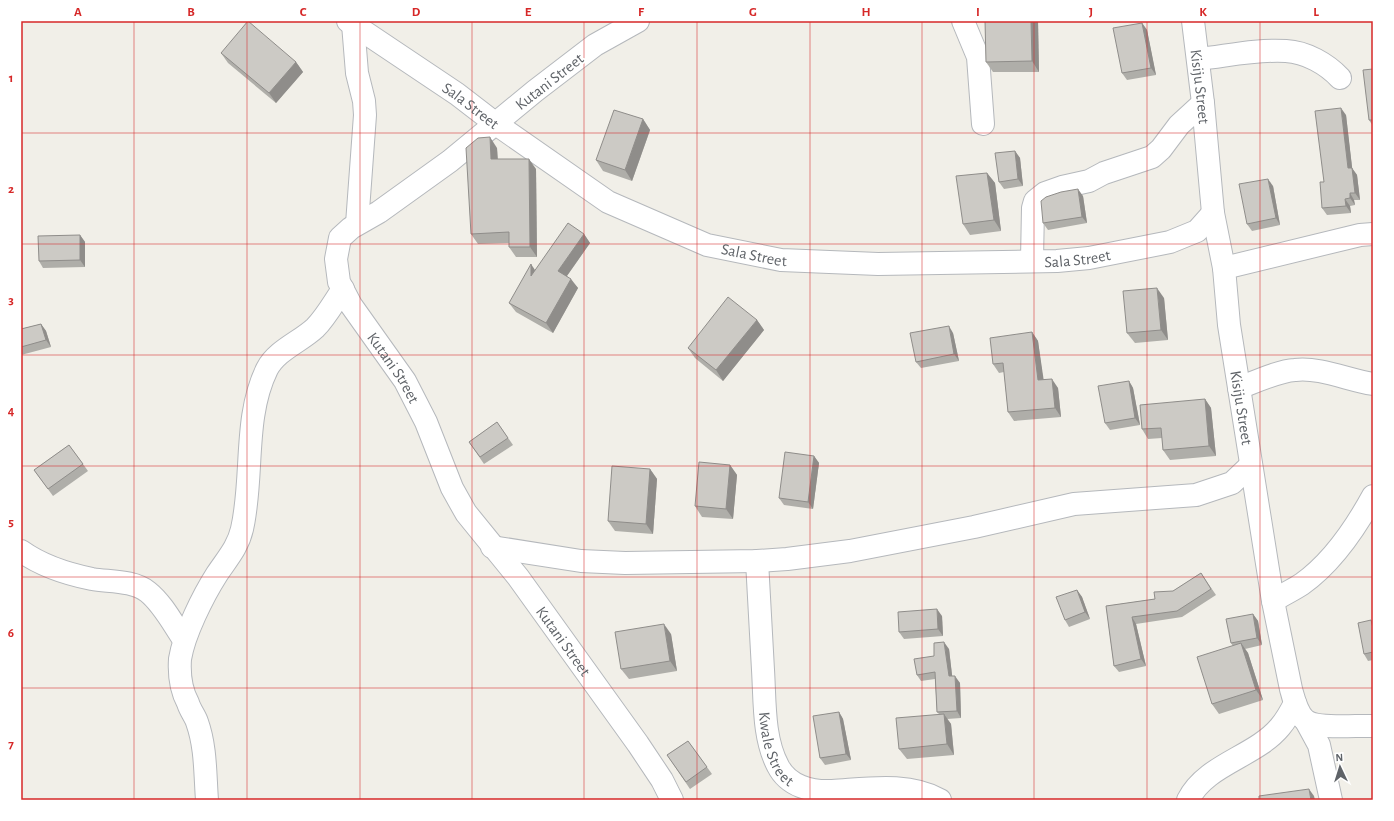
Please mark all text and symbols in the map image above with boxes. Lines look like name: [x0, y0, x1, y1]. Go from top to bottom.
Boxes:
text: A: [74, 6, 82, 19]
text: B: [187, 6, 195, 19]
text: C: [300, 6, 307, 19]
text: D: [412, 6, 421, 19]
text: E: [525, 6, 532, 19]
text: F: [638, 6, 645, 19]
text: G: [749, 6, 757, 19]
text: H: [861, 6, 871, 19]
text: I: [976, 6, 980, 19]
text: J: [1089, 6, 1093, 19]
text: K: [1199, 6, 1207, 19]
text: L: [1313, 6, 1319, 19]
street label: Kisiju Street: [1188, 48, 1212, 125]
street label: Kutani Street: [513, 50, 587, 113]
text: 1: [9, 72, 13, 85]
street label: Sala Street: [439, 80, 502, 132]
text: 2: [8, 183, 14, 196]
street label: Sala Street: [720, 241, 787, 269]
street label: Sala Street: [1044, 247, 1112, 270]
text: 3: [8, 294, 14, 307]
street label: Kutani Street: [364, 330, 422, 406]
street label: Kisiju Street: [1227, 369, 1255, 446]
text: 4: [8, 405, 15, 418]
text: 5: [8, 516, 14, 529]
street label: Kutani Street: [533, 604, 593, 679]
text: 6: [8, 627, 14, 640]
street label: Kwale Street: [756, 711, 797, 789]
text: 7: [8, 738, 14, 751]
north arrow: [1320, 747, 1360, 787]
text: N: [1335, 752, 1344, 763]

